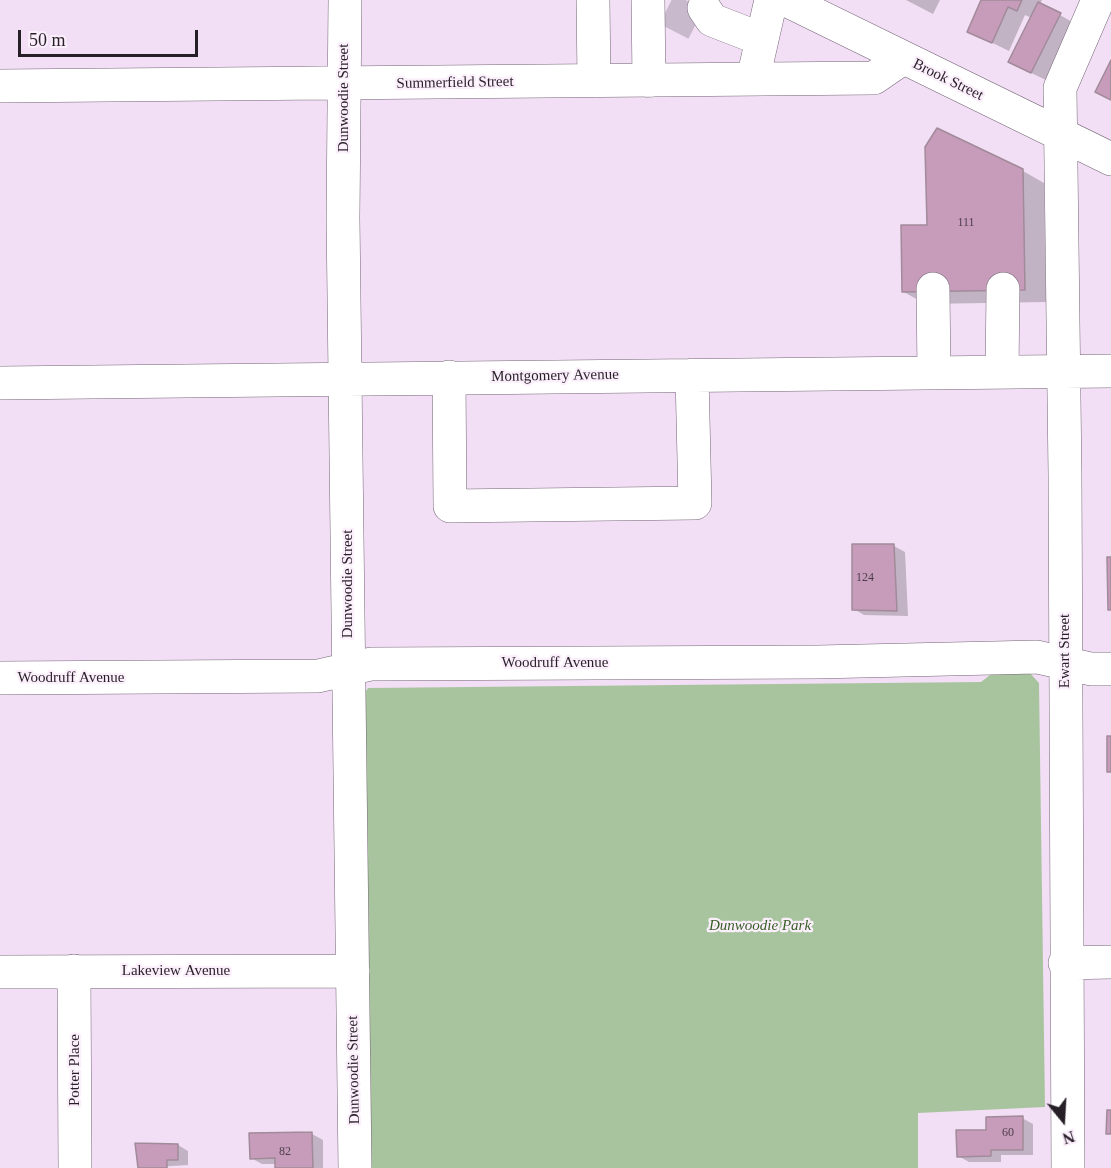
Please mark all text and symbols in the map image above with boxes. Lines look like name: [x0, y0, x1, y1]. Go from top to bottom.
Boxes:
scale bar: [21, 18, 201, 56]
text: 50 m: [29, 30, 66, 50]
street label: Dunwoodie Street: [335, 44, 353, 152]
street label: Brook Street: [910, 55, 986, 105]
street label: Summerfield Street: [396, 73, 514, 93]
house number: 111: [957, 216, 975, 230]
street label: Montgomery Avenue: [491, 366, 619, 386]
street label: Dunwoodie Street: [339, 530, 357, 638]
house number: 124: [856, 571, 874, 585]
street label: Ewart Street: [1056, 614, 1074, 688]
street label: Woodruff Avenue: [502, 654, 608, 672]
street label: Woodruff Avenue: [18, 669, 124, 687]
park label: Dunwoodie Park: [709, 917, 811, 935]
street label: Lakeview Avenue: [122, 962, 230, 980]
street label: Dunwoodie Street: [344, 1015, 364, 1125]
street label: Potter Place: [66, 1034, 84, 1106]
north arrow: [1033, 1090, 1093, 1150]
house number: 60: [1002, 1126, 1014, 1140]
text: N: [1061, 1128, 1077, 1147]
house number: 82: [279, 1145, 291, 1159]

